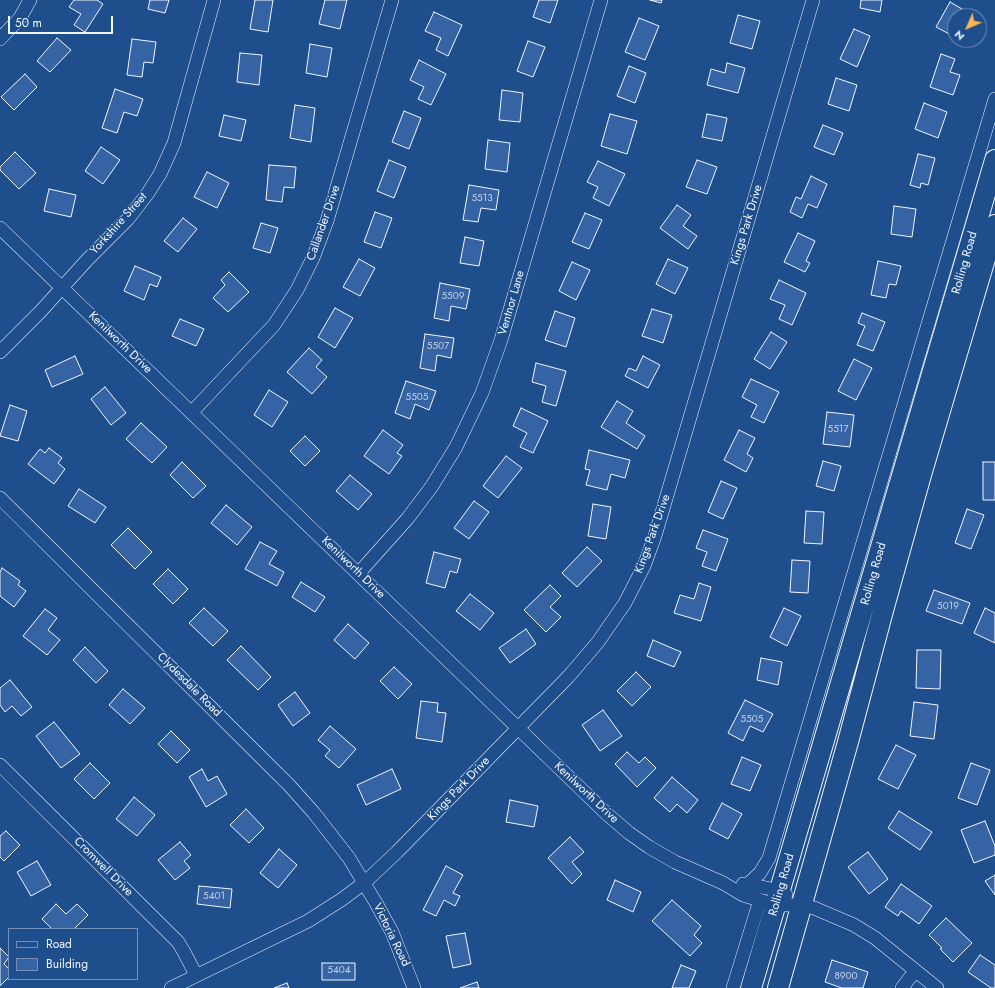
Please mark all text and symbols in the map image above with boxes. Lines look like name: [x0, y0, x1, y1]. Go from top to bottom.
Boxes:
scale bar: [10, 8, 115, 34]
north arrow: [947, 8, 987, 48]
text: 50 m: [15, 14, 42, 32]
text: N: [950, 27, 968, 45]
street label: Callander Drive: [304, 183, 344, 263]
street label: Kings Park Drive: [728, 183, 766, 267]
street label: Yorkshire Street: [88, 190, 150, 258]
house number: 5513: [471, 193, 493, 205]
street label: Rolling Road: [949, 230, 981, 296]
street label: Ventnor Lane: [496, 269, 528, 337]
house number: 5509: [441, 291, 465, 303]
street label: Kenilworth Drive: [85, 309, 155, 377]
house number: 5507: [427, 341, 449, 353]
house number: 5505: [406, 392, 428, 404]
house number: 5517: [827, 424, 849, 436]
street label: Kings Park Drive: [632, 492, 674, 576]
street label: Kenilworth Drive: [318, 534, 388, 602]
street label: Rolling Road: [858, 541, 890, 607]
house number: 5019: [937, 601, 959, 613]
street label: Clydesdale Road: [154, 650, 224, 720]
house number: 5505: [741, 714, 763, 726]
street label: Kings Park Drive: [425, 754, 493, 824]
street label: Kenilworth Drive: [551, 759, 621, 827]
street label: Cromwell Drive: [70, 834, 136, 900]
street label: Rolling Road: [766, 852, 798, 918]
house number: 5401: [203, 891, 225, 903]
street label: Victoria Road: [369, 901, 413, 969]
legend: [8, 928, 138, 980]
text: Road: [46, 935, 72, 953]
text: Building: [46, 955, 88, 973]
house number: 5404: [327, 965, 351, 977]
house number: 8900: [834, 971, 858, 983]

